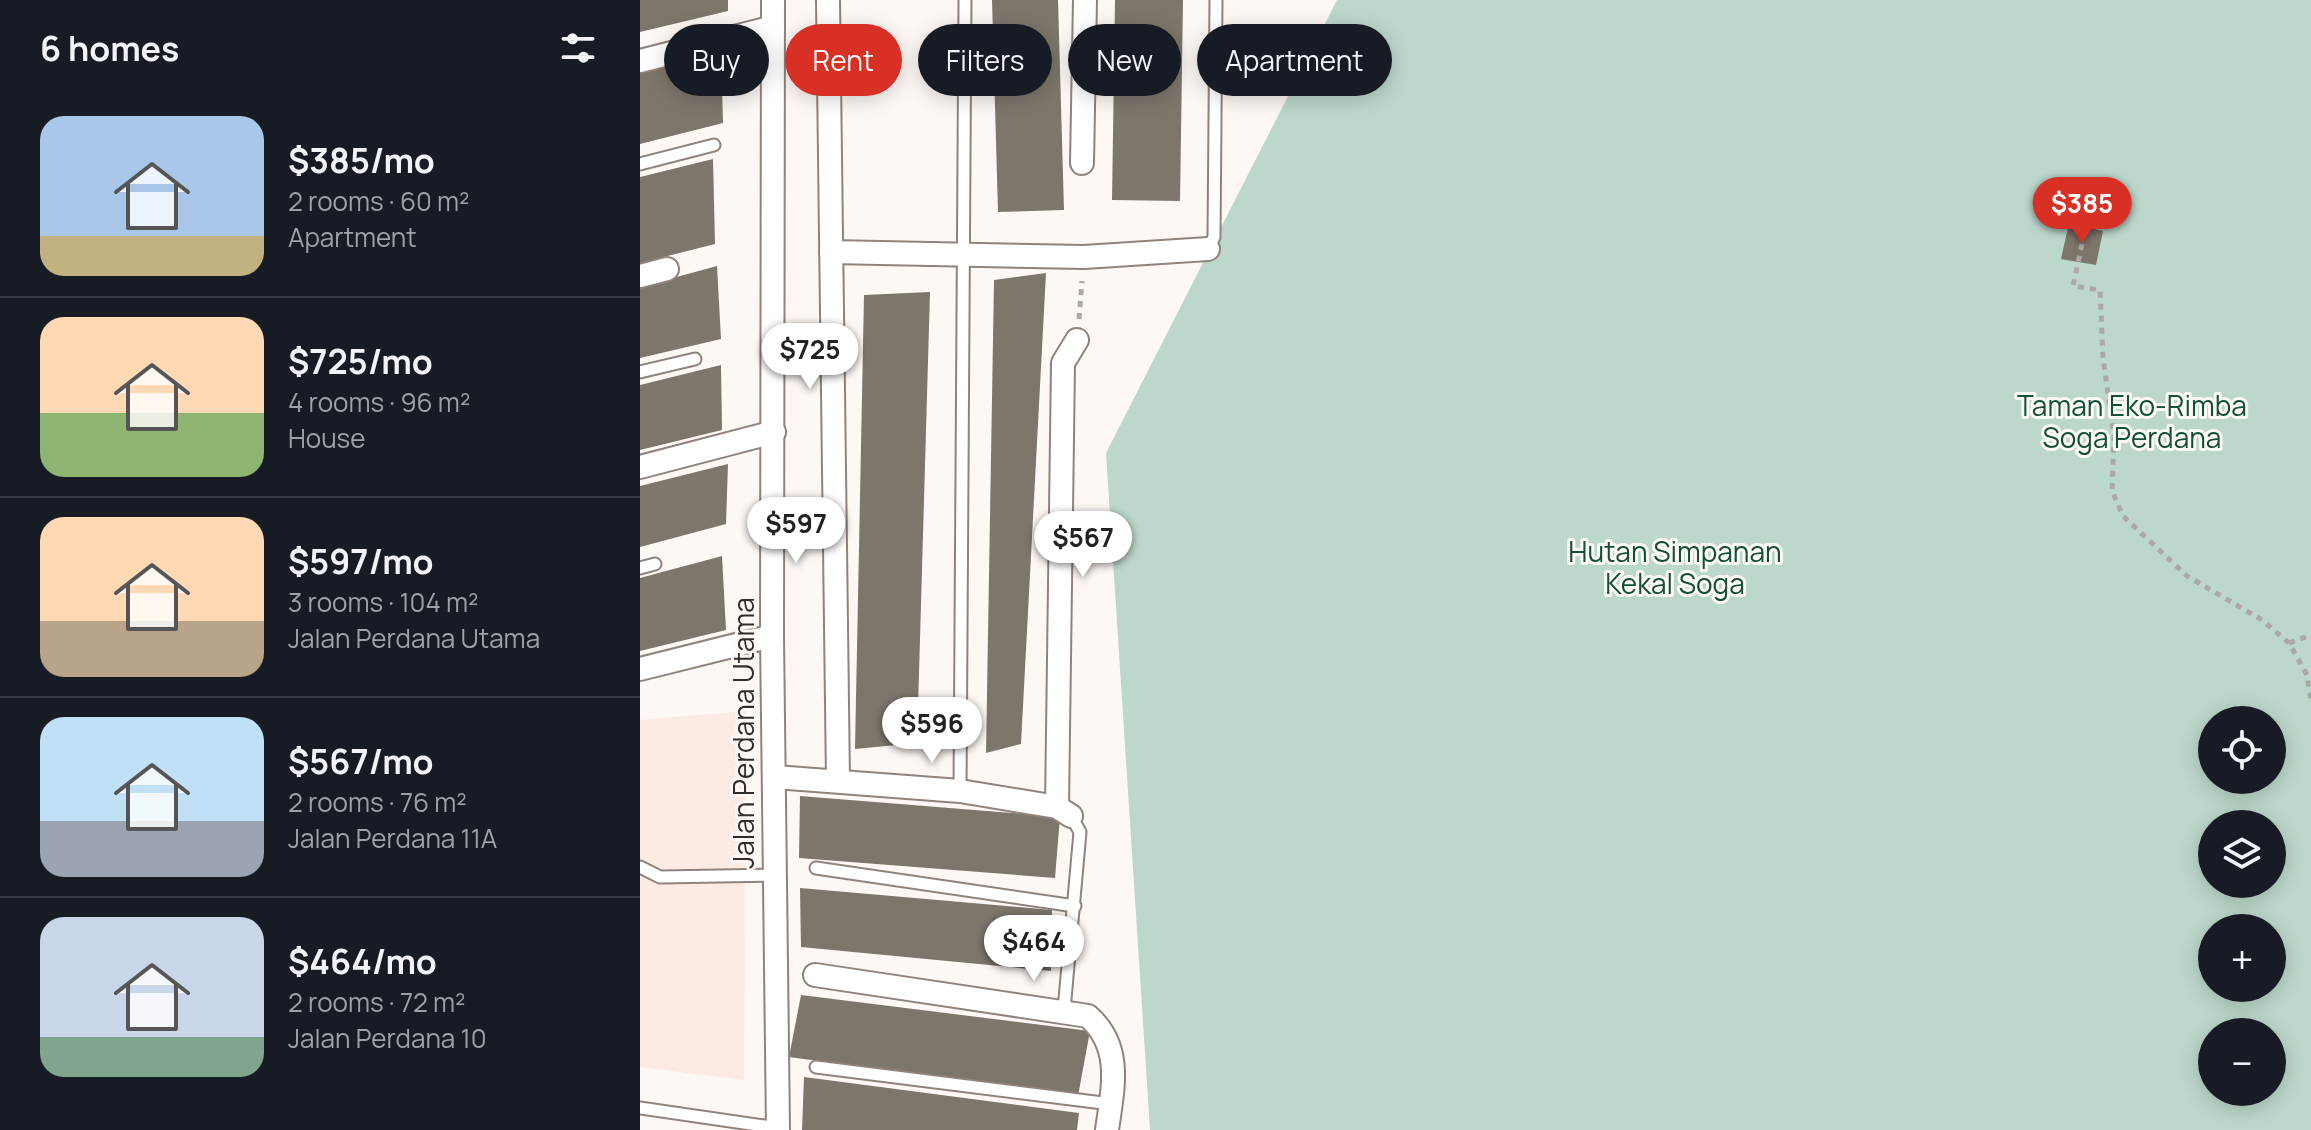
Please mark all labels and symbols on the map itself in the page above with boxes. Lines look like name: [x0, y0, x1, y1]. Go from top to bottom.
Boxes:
pin: $385: [2035, 177, 2129, 245]
pin: $725: [763, 323, 857, 391]
park label: Taman Eko-Rimba Soga Perdana: [2017, 386, 2247, 456]
pin: $597: [749, 497, 843, 565]
pin: $567: [1036, 511, 1130, 579]
park label: Hutan Simpanan Kekal Soga: [1568, 532, 1782, 602]
street label: Jalan Perdana Utama: [724, 597, 762, 869]
pin: $596: [885, 697, 979, 765]
pin: $464: [987, 915, 1081, 983]

